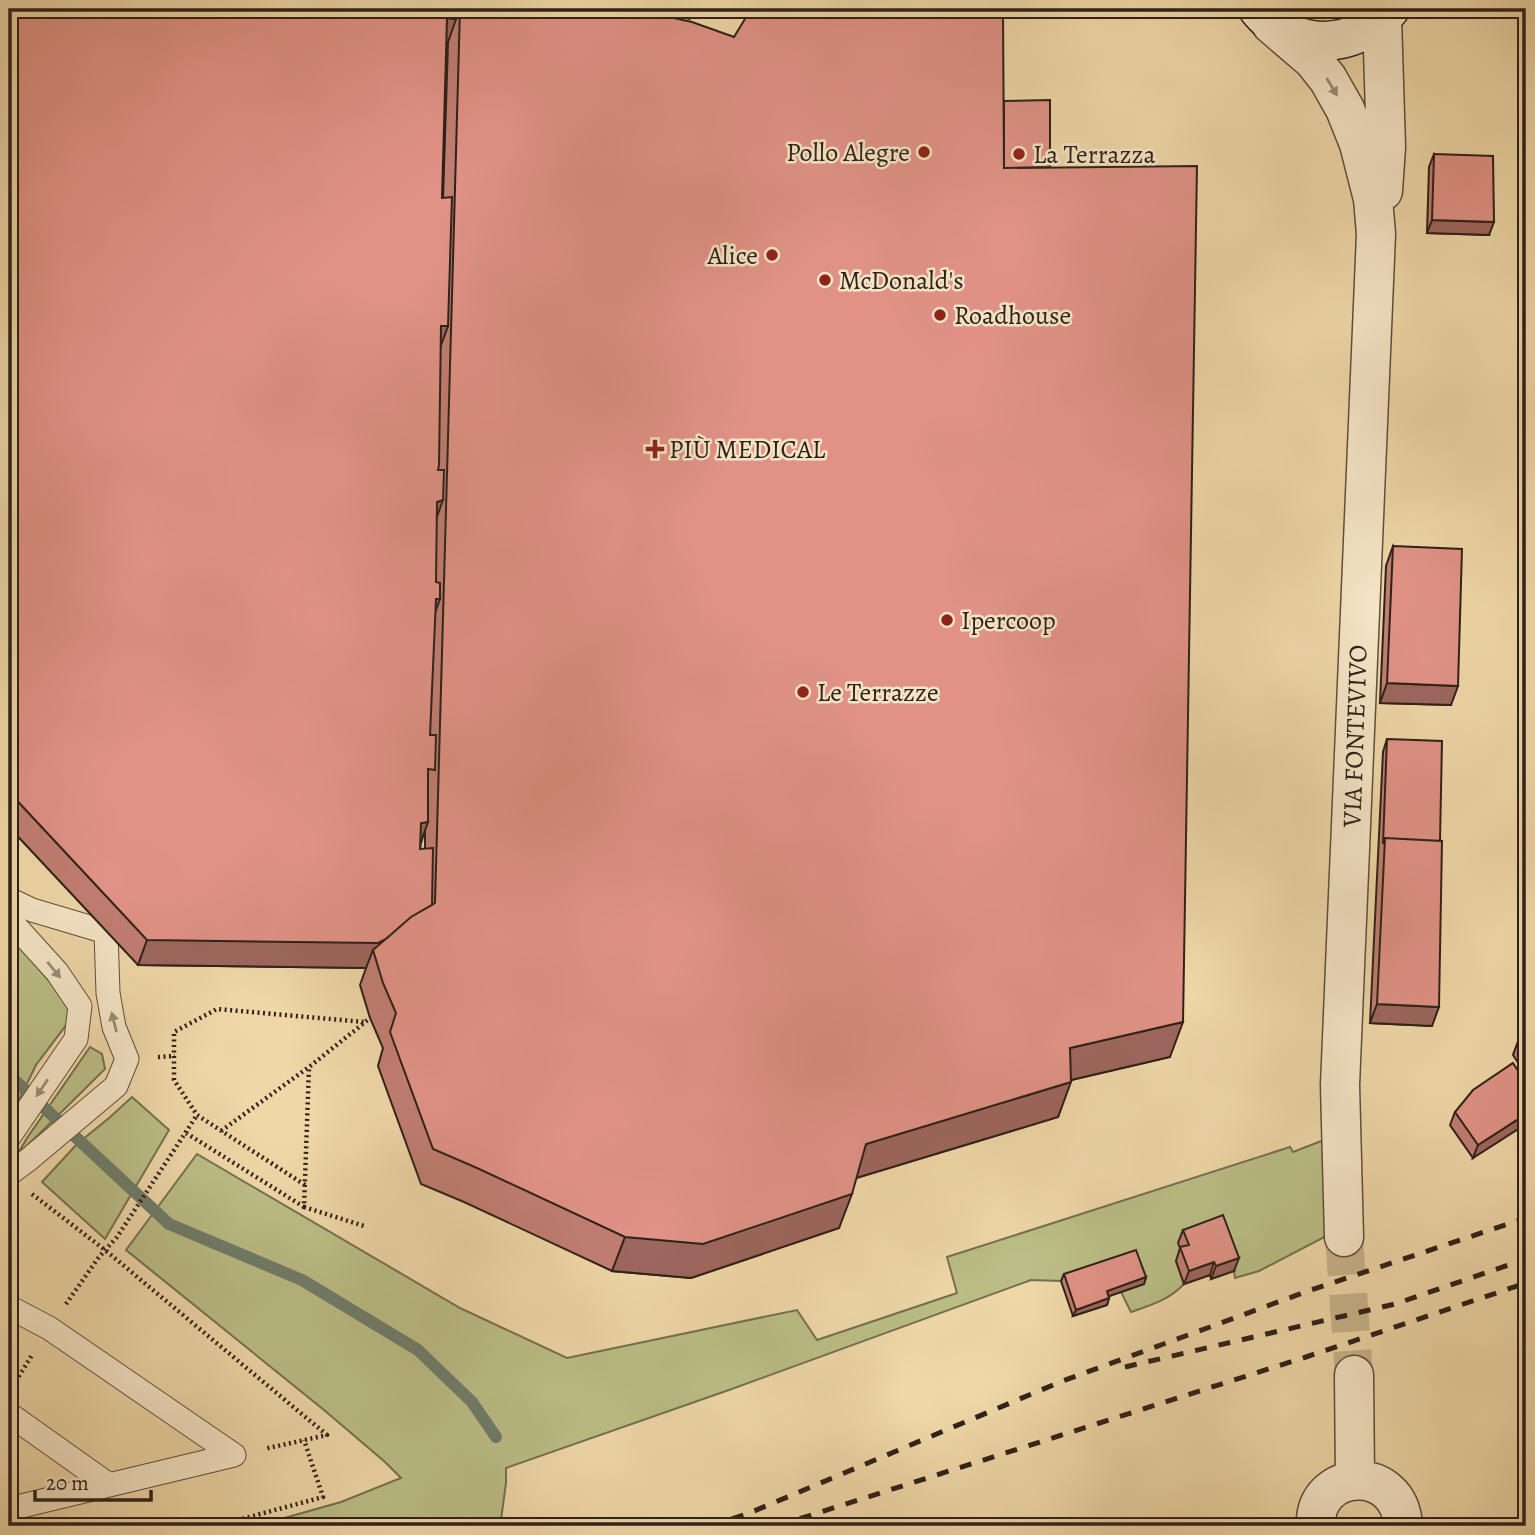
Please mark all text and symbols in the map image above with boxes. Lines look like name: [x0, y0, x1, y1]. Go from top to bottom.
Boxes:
one-way arrow: [1325, 77, 1338, 96]
place label: Pollo Alegre: [786, 135, 910, 170]
place label: La Terrazza: [1033, 137, 1156, 172]
marker: Pollo Alegre: [916, 144, 932, 160]
marker: La Terrazza: [1011, 146, 1027, 162]
place label: Alice: [706, 238, 758, 273]
marker: Alice: [764, 247, 780, 263]
place label: McDonald's: [839, 263, 964, 298]
marker: McDonald's: [817, 272, 833, 288]
place label: Roadhouse: [954, 298, 1071, 333]
marker: Roadhouse: [932, 307, 948, 323]
place label: PIÙ MEDICAL: [669, 432, 826, 467]
marker: PIÙ MEDICAL: [647, 441, 663, 457]
place label: Ipercoop: [961, 603, 1056, 638]
marker: Ipercoop: [939, 612, 955, 628]
street label: VIA FONTEVIVO: [1334, 644, 1376, 829]
place label: Le Terrazze: [817, 675, 939, 710]
marker: Le Terrazze: [795, 684, 811, 700]
one-way arrow: [47, 961, 62, 979]
one-way arrow: [108, 1011, 119, 1033]
one-way arrow: [35, 1079, 49, 1097]
scale bar: [35, 1458, 150, 1502]
text: 20 m: [46, 1469, 89, 1497]

